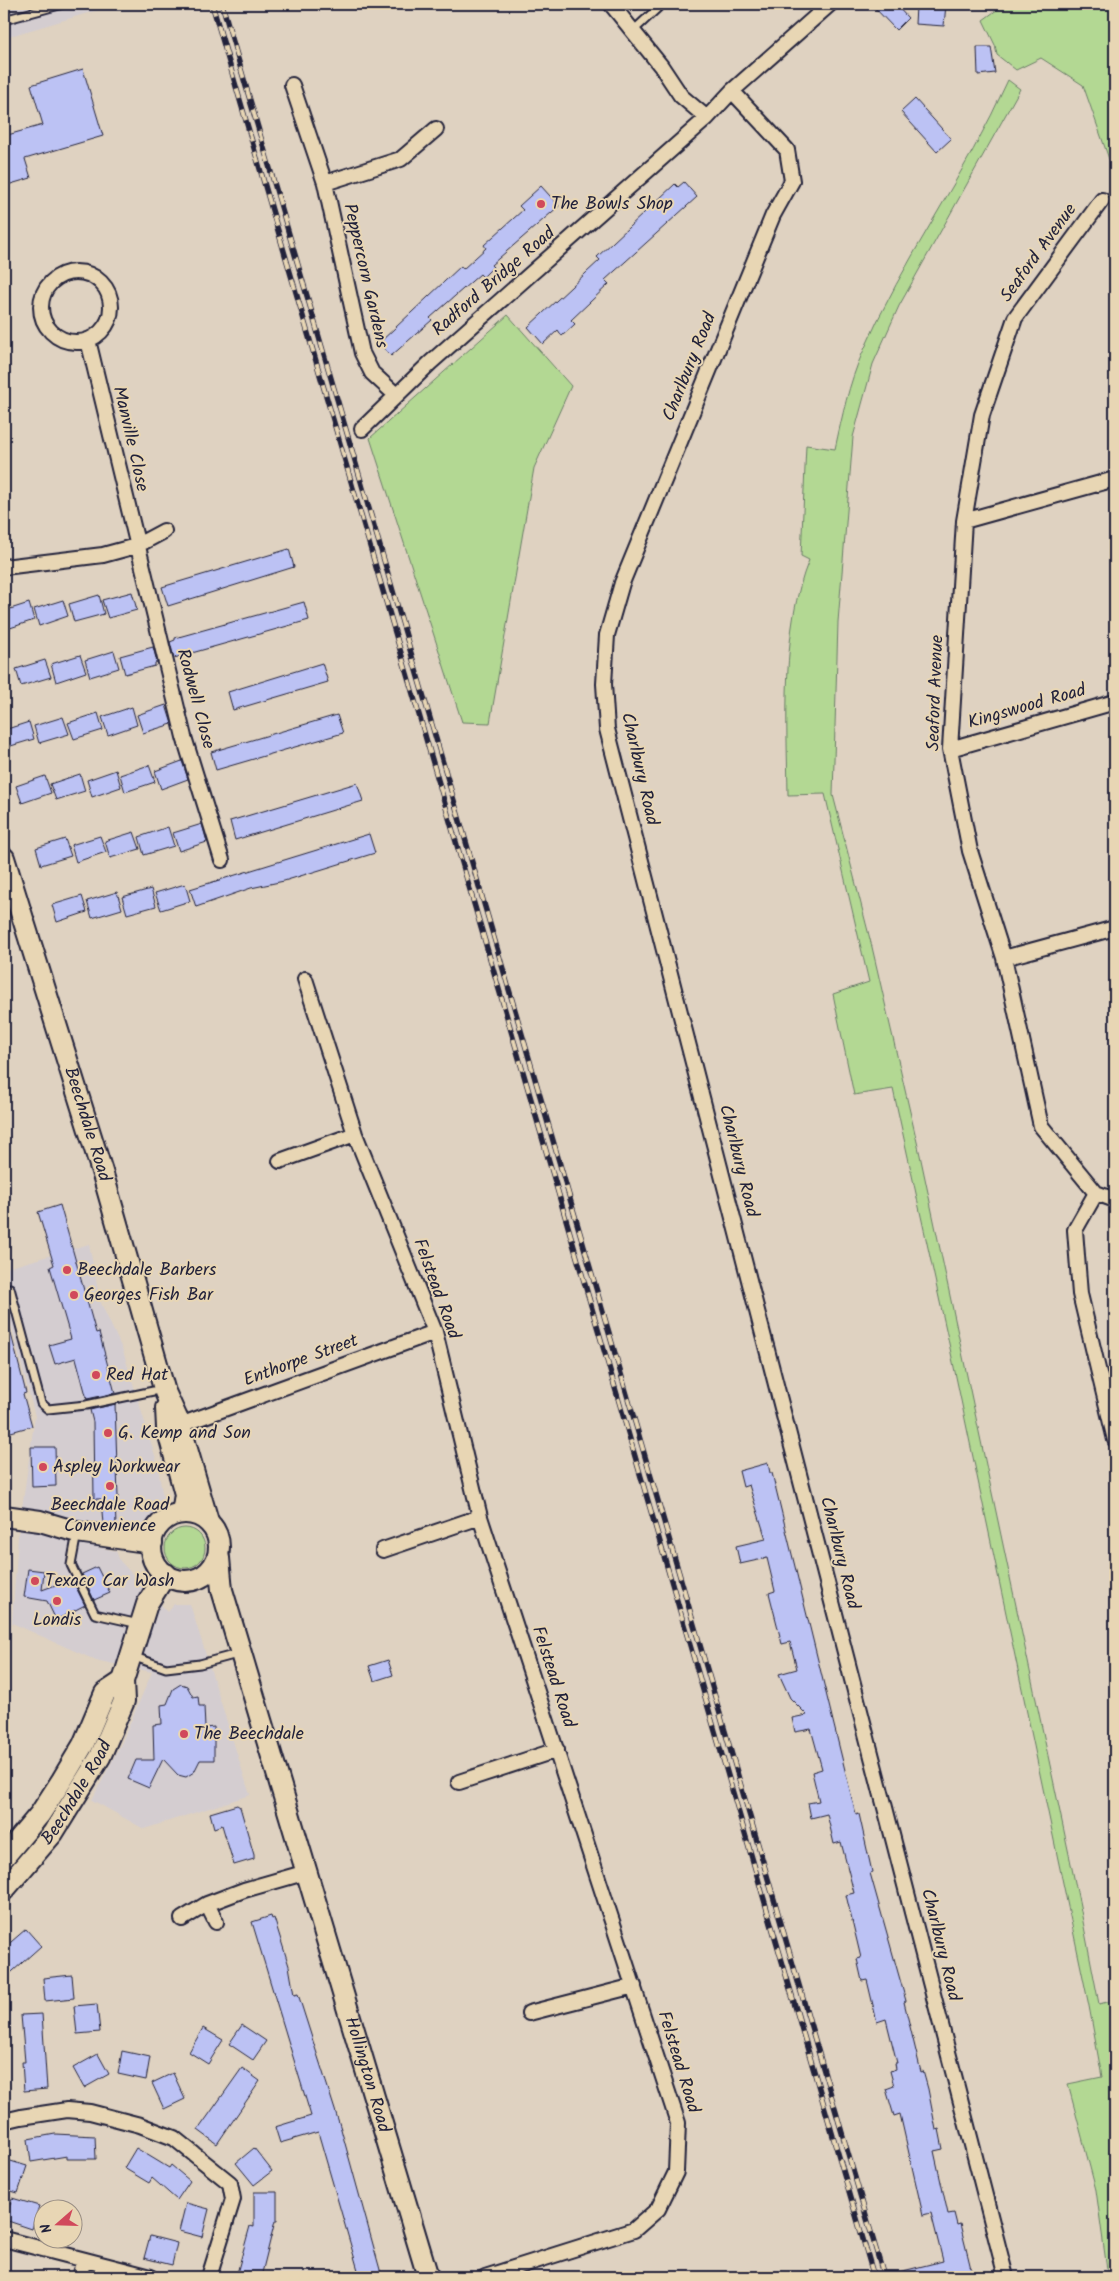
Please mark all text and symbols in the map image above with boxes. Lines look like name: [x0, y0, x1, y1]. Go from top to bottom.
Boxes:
place label: The Bowls Shop: [551, 190, 673, 219]
street label: Seaford Avenue: [993, 197, 1085, 309]
marker: The Bowls Shop: [535, 198, 547, 210]
street label: Peppercorn Gardens: [334, 201, 396, 352]
street label: Radford Bridge Road: [426, 219, 563, 344]
street label: Charlbury Road: [655, 307, 725, 426]
street label: Manville Close: [104, 383, 156, 495]
street label: Seaford Avenue: [919, 634, 953, 752]
street label: Rodwell Close: [168, 645, 222, 753]
street label: Kingswood Road: [965, 676, 1090, 738]
street label: Charlbury Road: [612, 710, 666, 829]
street label: Beechdale Road: [56, 1063, 119, 1186]
street label: Charlbury Road: [710, 1102, 766, 1221]
street label: Felstead Road: [404, 1235, 468, 1344]
place label: Beechdale Barbers: [77, 1256, 217, 1285]
marker: Beechdale Barbers: [61, 1264, 73, 1276]
place label: Georges Fish Bar: [84, 1281, 214, 1310]
marker: Georges Fish Bar: [68, 1289, 80, 1301]
street label: Enthorpe Street: [239, 1326, 364, 1395]
place label: Red Hat: [106, 1361, 169, 1390]
marker: Red Hat: [90, 1369, 102, 1381]
place label: G. Kemp and Son: [118, 1419, 251, 1448]
marker: G. Kemp and Son: [102, 1427, 114, 1439]
place label: Aspley Workwear: [53, 1453, 181, 1482]
marker: Aspley Workwear: [37, 1461, 49, 1473]
marker: Beechdale Road Convenience: [104, 1480, 116, 1492]
place label: Beechdale Road Convenience: [51, 1491, 170, 1541]
street label: Charlbury Road: [811, 1494, 867, 1613]
place label: Texaco Car Wash: [45, 1567, 174, 1596]
marker: Texaco Car Wash: [29, 1575, 41, 1587]
marker: Londis: [51, 1595, 63, 1607]
place label: Londis: [33, 1606, 82, 1635]
street label: Felstead Road: [523, 1622, 583, 1733]
place label: The Beechdale: [194, 1720, 304, 1749]
marker: The Beechdale: [178, 1728, 190, 1740]
street label: Beechdale Road: [34, 1735, 120, 1852]
street label: Charlbury Road: [912, 1886, 968, 2005]
street label: Felstead Road: [649, 2007, 708, 2118]
street label: Hollington Road: [336, 2013, 399, 2137]
north arrow: [32, 2198, 82, 2248]
text: N: [35, 2220, 59, 2236]

